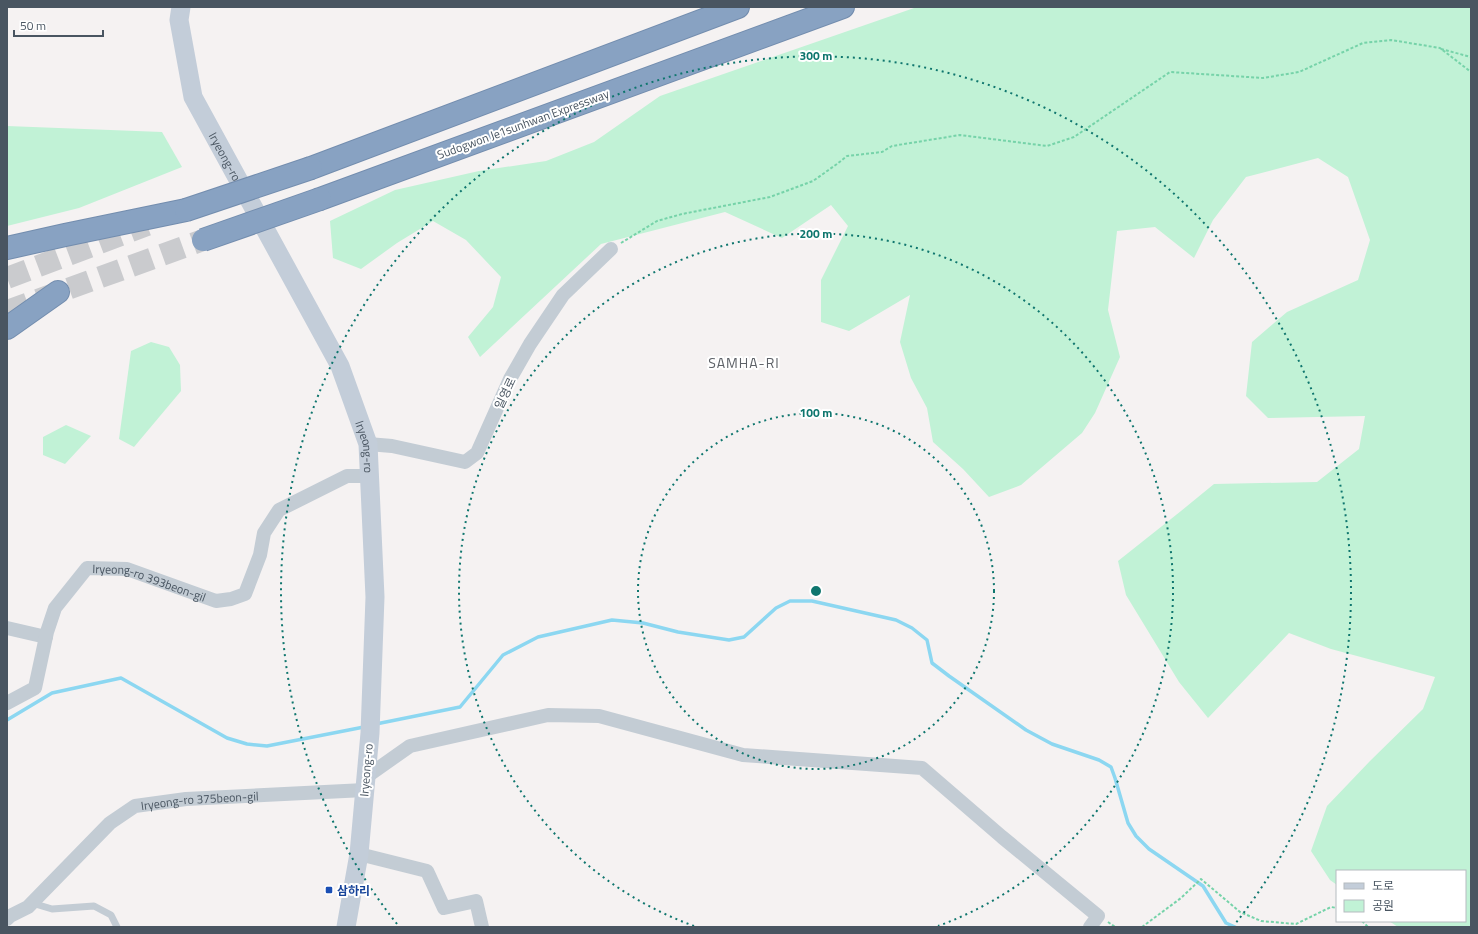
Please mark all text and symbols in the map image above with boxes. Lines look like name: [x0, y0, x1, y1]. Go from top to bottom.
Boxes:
scale bar: [14, 12, 103, 38]
text: 50 m: [20, 16, 46, 35]
text: 300 m: [800, 46, 832, 65]
street label: Sudogwon Je1sunhwan Expressway: [434, 84, 612, 164]
street label: Iryeong-ro: [204, 128, 247, 184]
text: 200 m: [800, 224, 832, 243]
district label: SAMHA-RI: [708, 352, 780, 373]
street label: 일영로: [489, 374, 521, 412]
text: 100 m: [800, 403, 832, 422]
street label: Iryeong-ro: [351, 418, 379, 473]
street label: Iryeong-ro 393beon-gil: [92, 559, 209, 606]
centre of rings: [809, 584, 823, 598]
street label: Iryeong-ro: [354, 743, 378, 797]
street label: Iryeong-ro 375beon-gil: [140, 786, 259, 815]
legend: [1336, 870, 1466, 922]
text: 도로: [1372, 876, 1394, 895]
place label: 삼하리: [337, 881, 370, 900]
marker: 삼하리: [324, 885, 334, 895]
text: 공원: [1372, 896, 1394, 915]

